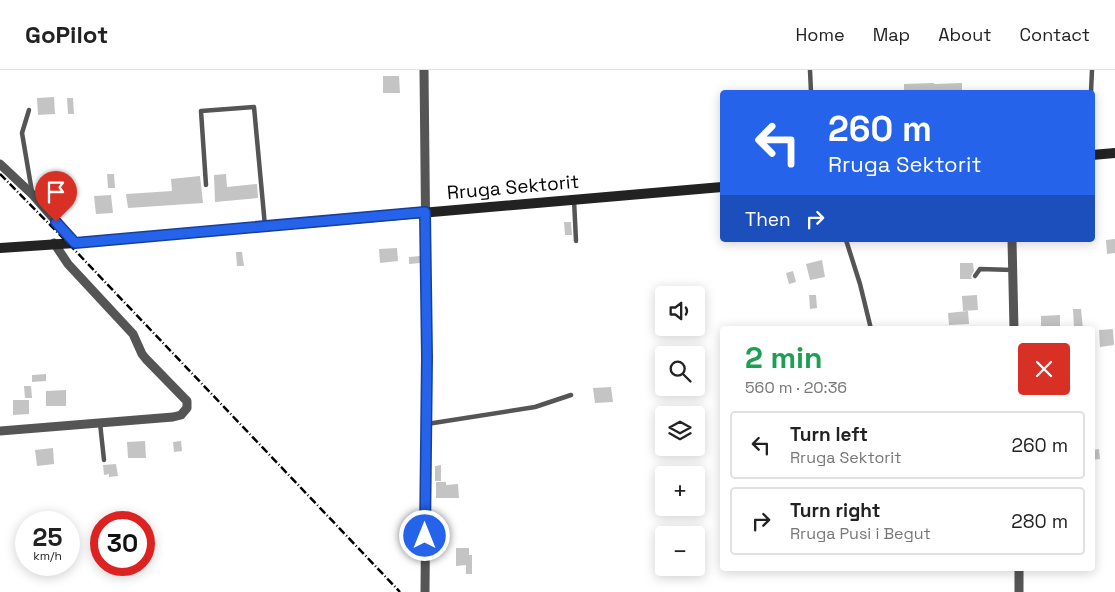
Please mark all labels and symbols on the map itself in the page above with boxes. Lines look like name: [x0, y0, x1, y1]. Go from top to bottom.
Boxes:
street label: Rruga Sektorit: [446, 169, 580, 205]
pin: [35, 171, 77, 222]
position arrow: [398, 509, 450, 561]
speed limit sign: 30: [90, 511, 155, 576]

